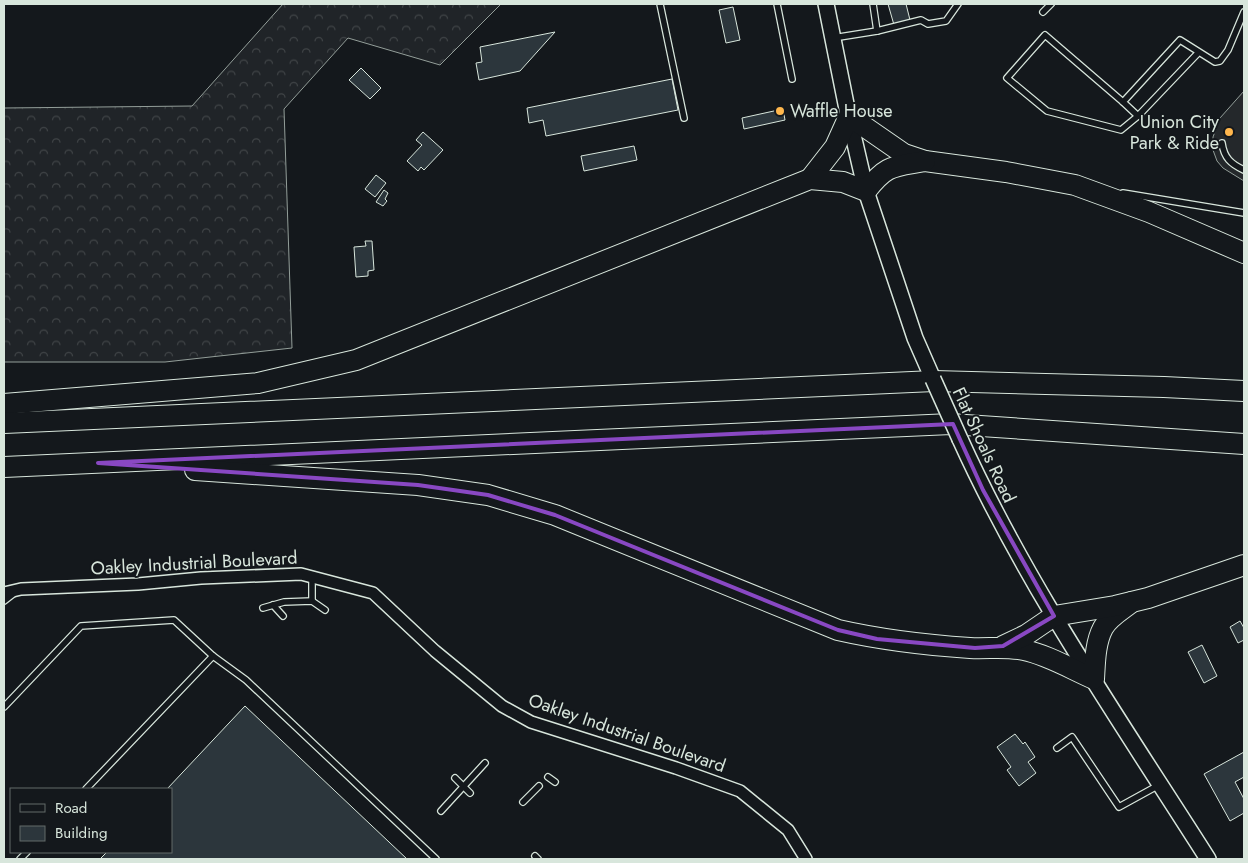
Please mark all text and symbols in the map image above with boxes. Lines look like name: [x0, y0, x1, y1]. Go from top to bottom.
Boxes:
place label: Waffle House: [790, 98, 892, 124]
marker: Waffle House: [774, 105, 786, 117]
place label: Union City Park & Ride: [1130, 109, 1219, 156]
marker: Union City Park & Ride: [1223, 126, 1235, 138]
street label: Flat Shoals Road: [946, 383, 1022, 507]
street label: Oakley Industrial Boulevard: [90, 545, 298, 581]
street label: Oakley Industrial Boulevard: [525, 687, 729, 779]
legend: [10, 788, 172, 853]
text: Road: [55, 797, 87, 819]
text: Building: [55, 822, 107, 844]

